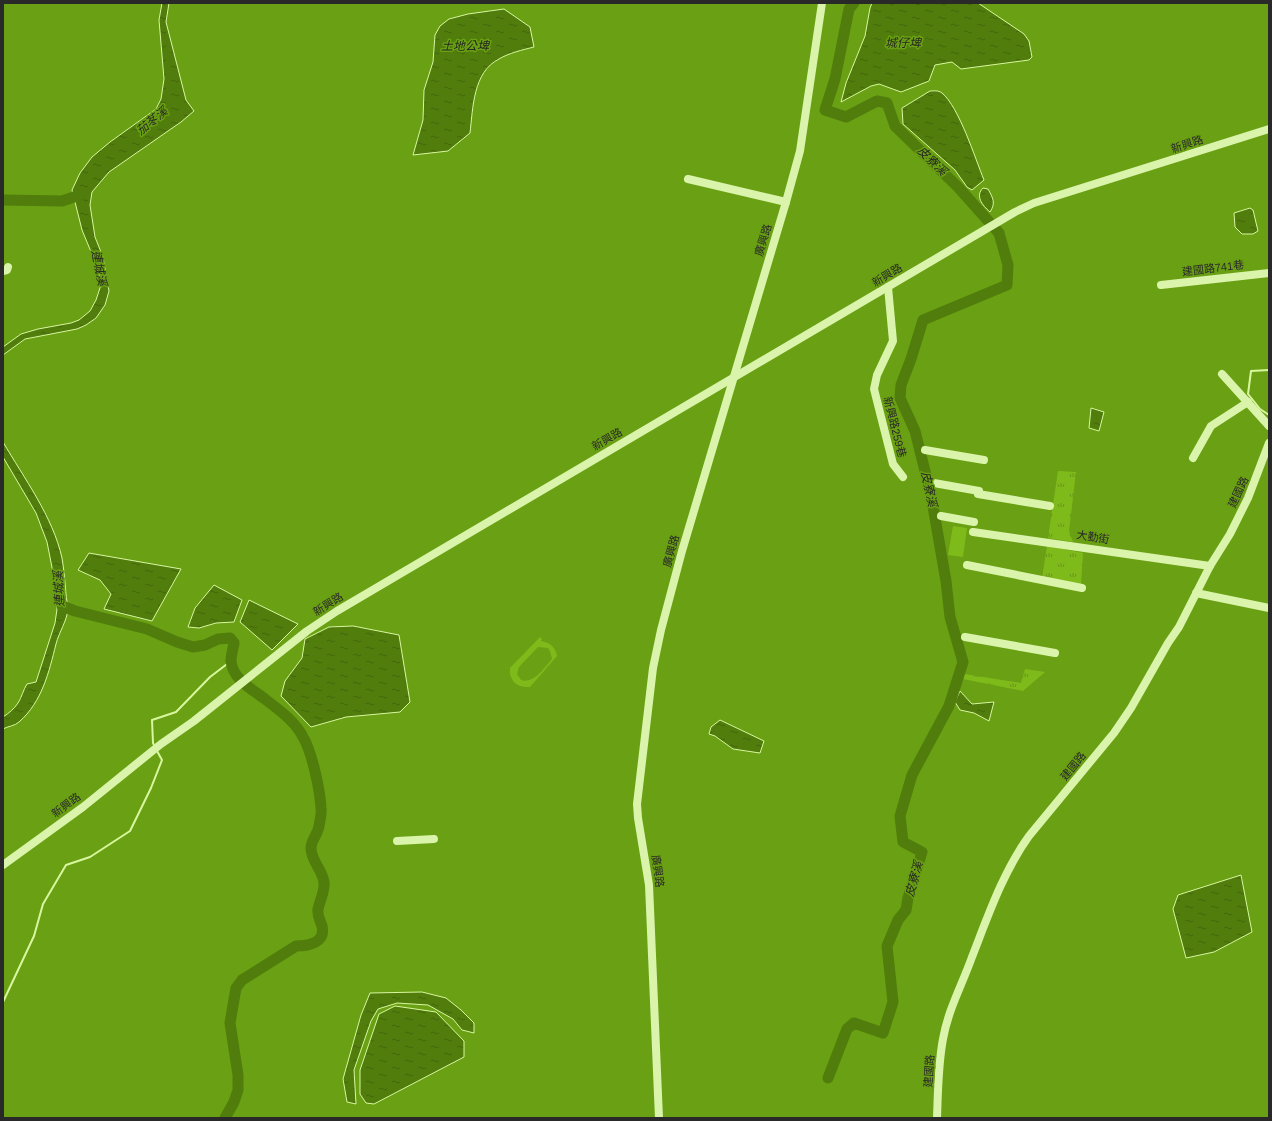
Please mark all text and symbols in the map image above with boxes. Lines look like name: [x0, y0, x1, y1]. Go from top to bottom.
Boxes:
water label: 城仔埤: [885, 36, 923, 50]
water label: 土地公埤: [441, 39, 491, 53]
water label: 茄苳溪: [134, 103, 172, 138]
street label: 新興路: [1169, 133, 1205, 155]
water label: 皮寮溪: [914, 143, 951, 180]
street label: 廣興路: [752, 222, 774, 258]
water label: 連城溪: [89, 249, 110, 289]
street label: 建國路741巷: [1181, 258, 1245, 278]
street label: 新興路: [870, 261, 904, 289]
street label: 新興路259巷: [882, 395, 908, 459]
street label: 新興路: [590, 426, 624, 452]
water label: 皮寮溪: [918, 470, 940, 510]
street label: 建國路: [1226, 475, 1250, 509]
street label: 大勤街: [1076, 528, 1110, 546]
street label: 廣興路: [661, 534, 681, 568]
water label: 連城溪: [51, 569, 67, 607]
street label: 新興路: [311, 590, 345, 618]
street label: 建國路: [1058, 749, 1088, 783]
street label: 新興路: [49, 790, 83, 820]
street label: 廣興路: [650, 854, 666, 888]
water label: 皮寮溪: [902, 858, 926, 898]
street label: 建國路: [922, 1054, 936, 1088]

